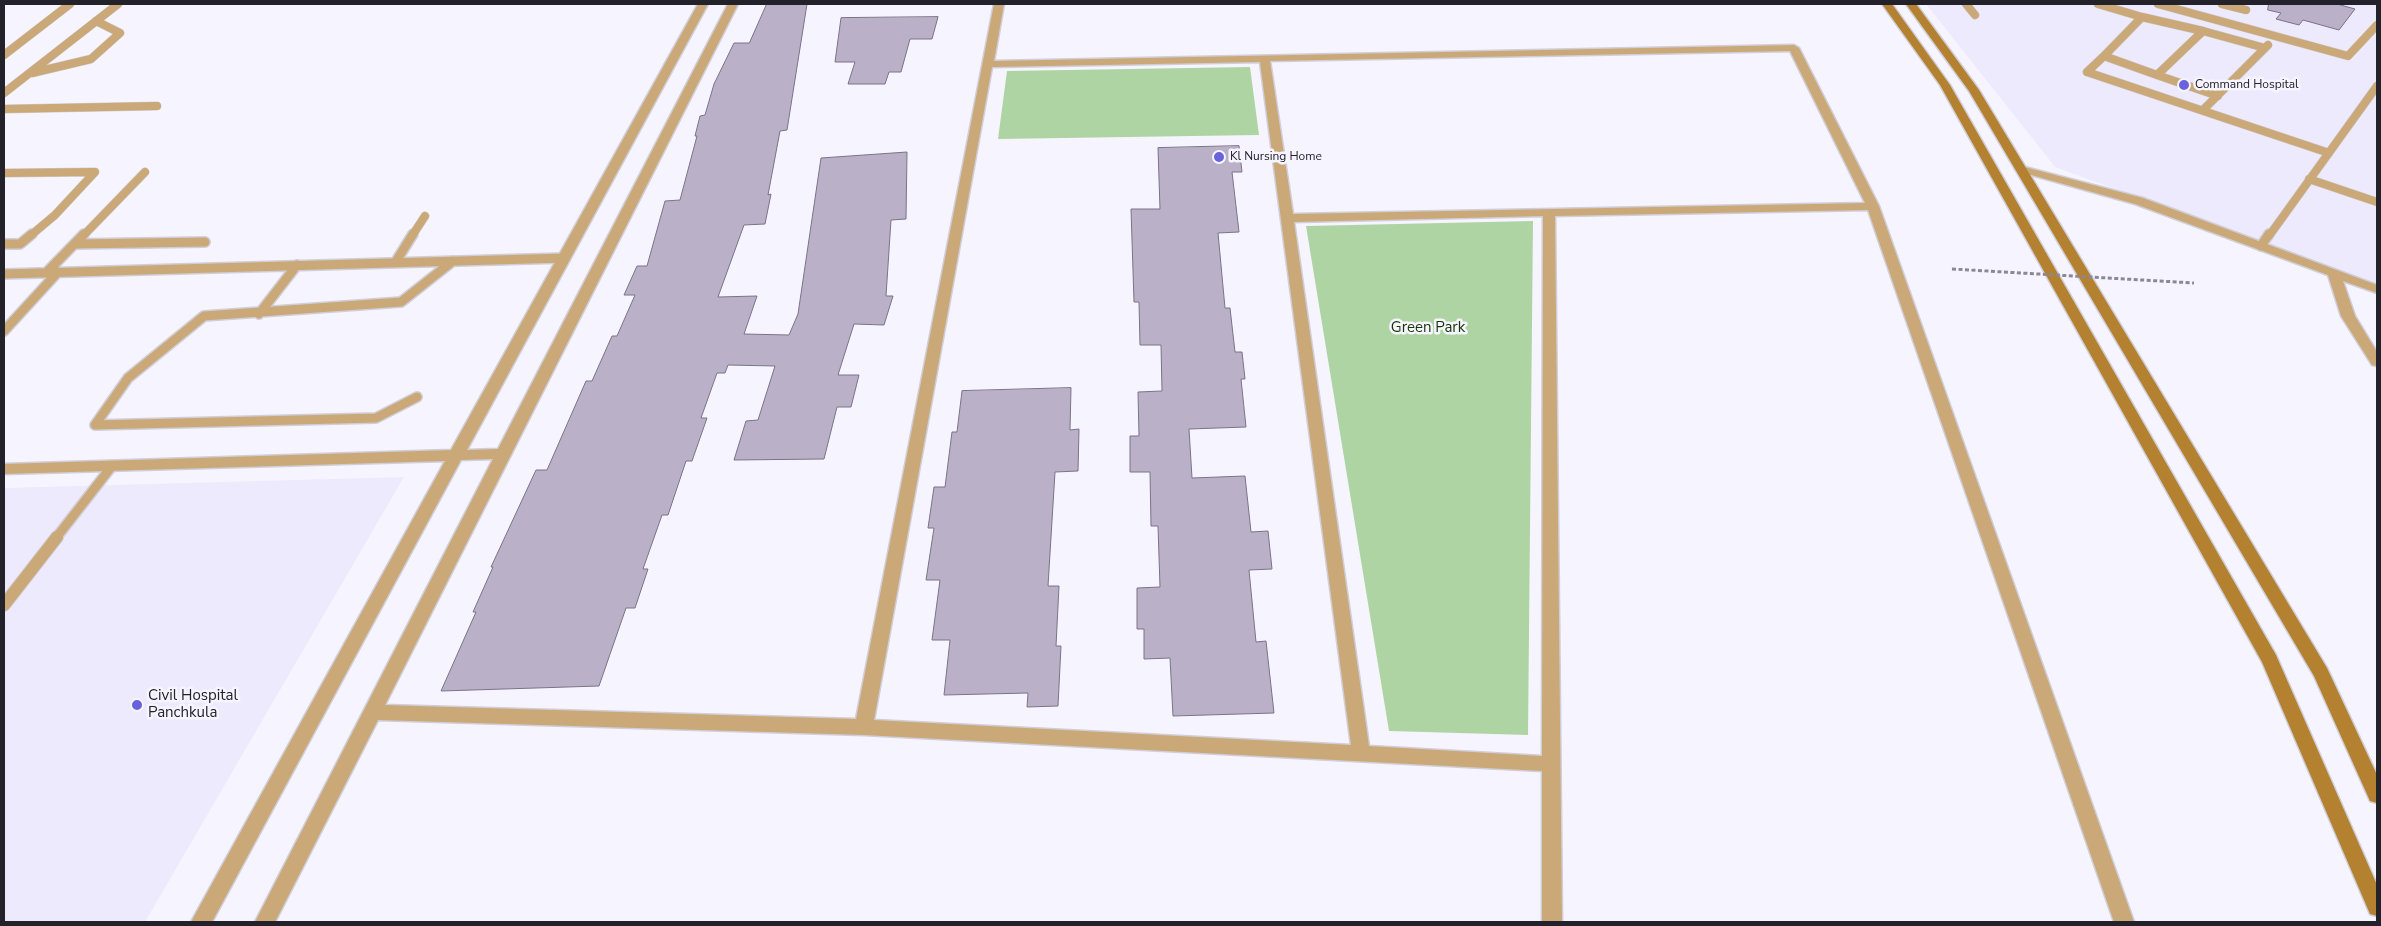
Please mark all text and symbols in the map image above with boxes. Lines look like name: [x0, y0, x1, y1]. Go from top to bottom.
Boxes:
marker: Command Hospital: [2177, 78, 2191, 92]
place label: Command Hospital: [2195, 78, 2299, 92]
marker: Kl Nursing Home: [1212, 150, 1226, 164]
place label: Kl Nursing Home: [1230, 150, 1322, 164]
park label: Green Park: [1391, 319, 1465, 337]
place label: Civil Hospital Panchkula: [148, 687, 238, 722]
marker: Civil Hospital Panchkula: [130, 698, 144, 712]

